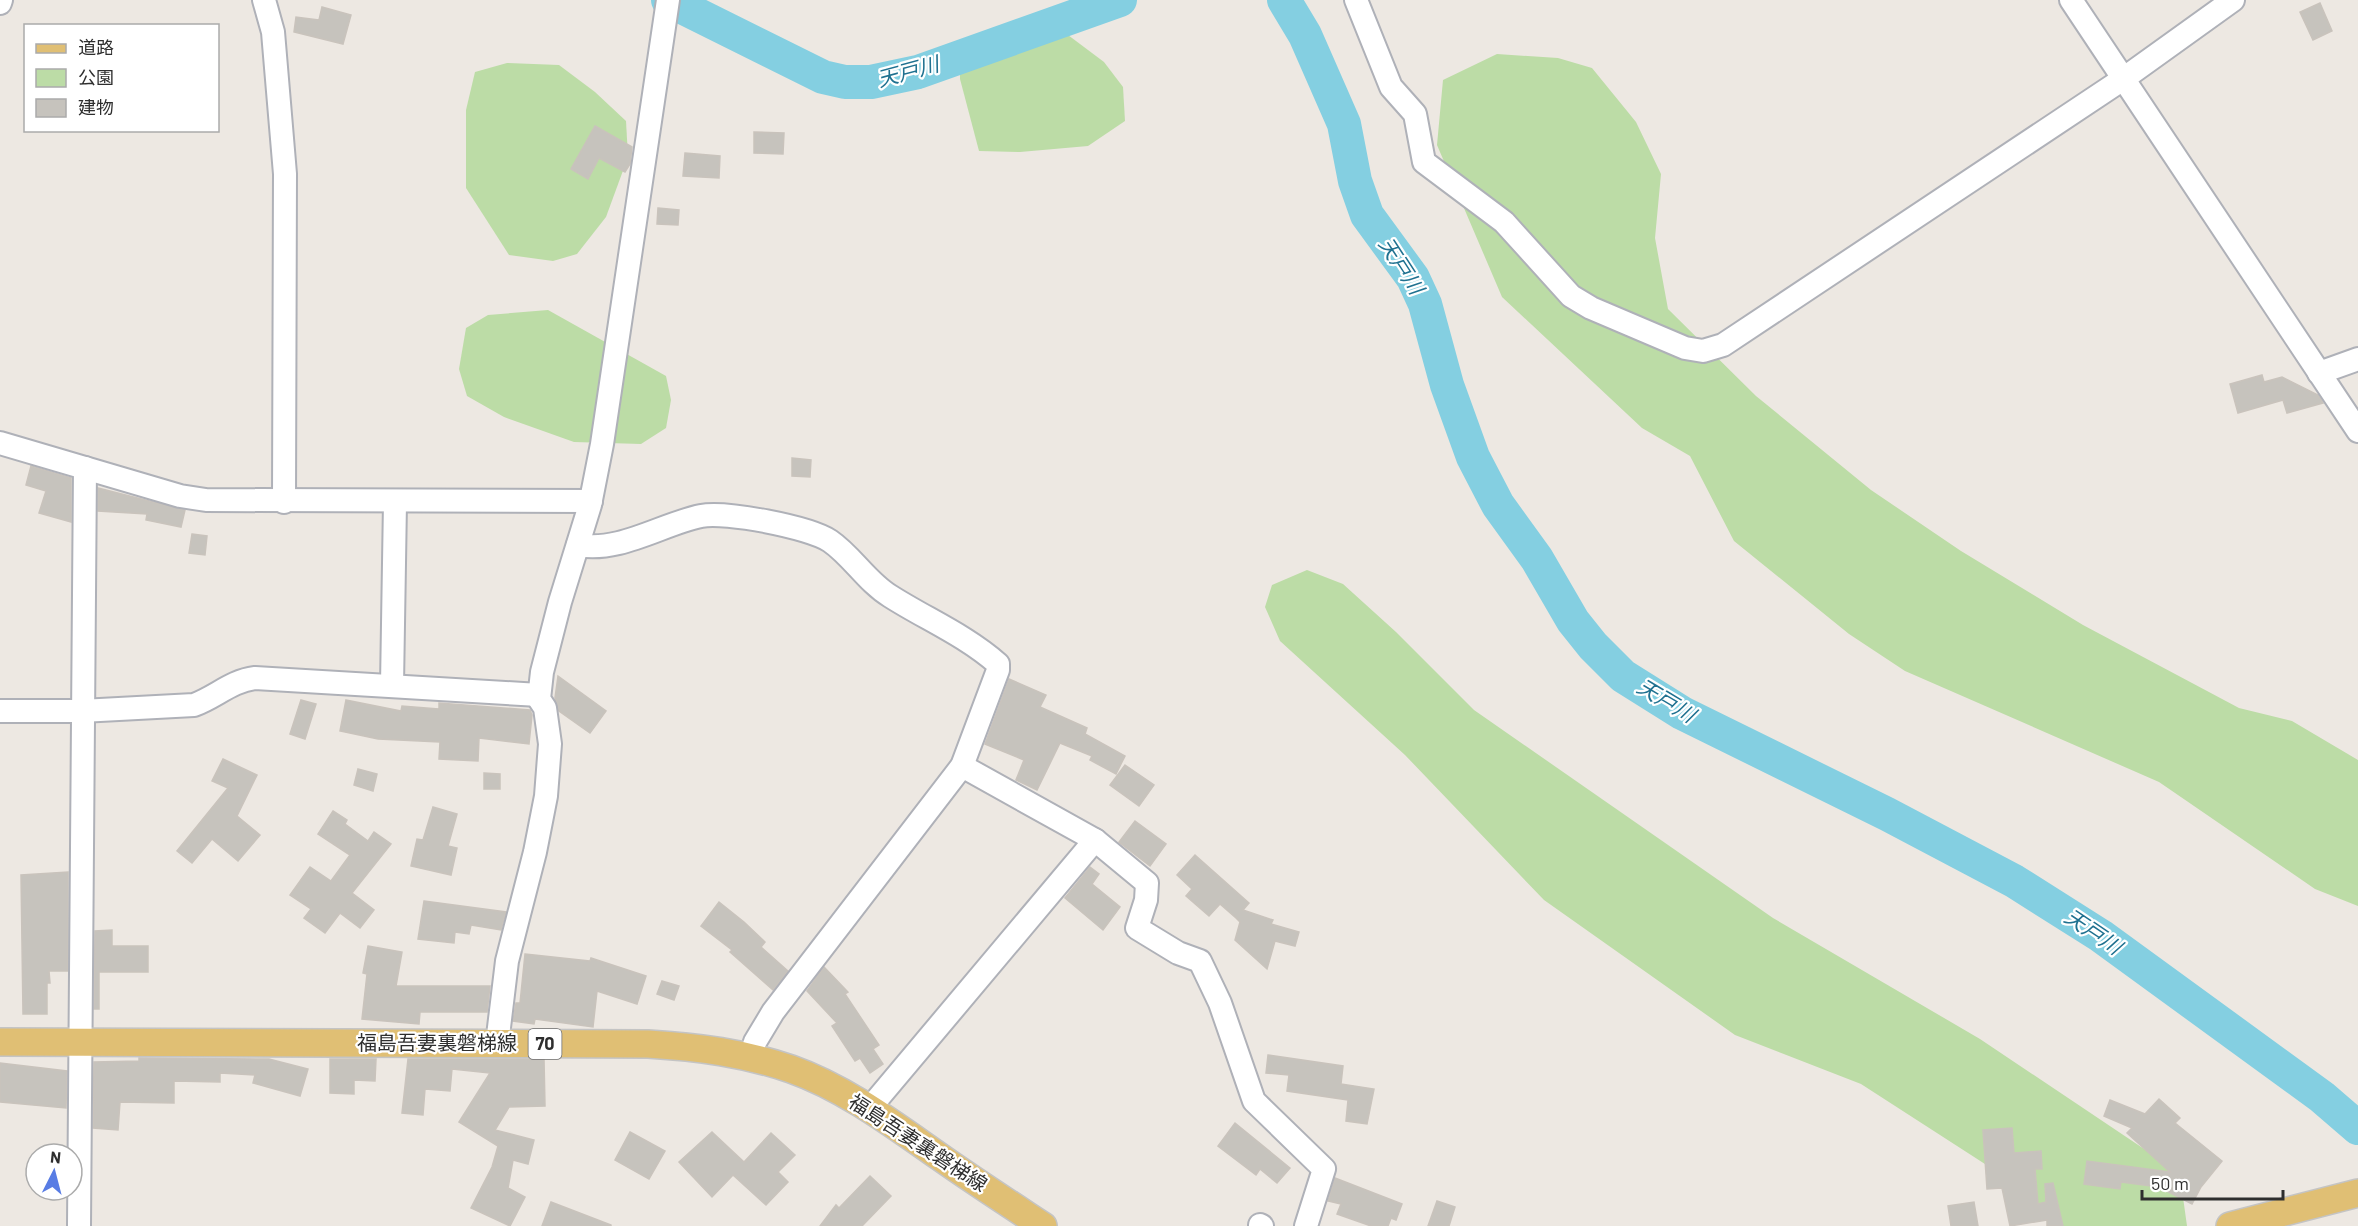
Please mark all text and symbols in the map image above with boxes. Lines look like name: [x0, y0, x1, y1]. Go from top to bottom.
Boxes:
legend: [24, 24, 219, 132]
text: 道路: [78, 36, 114, 58]
water label: 天戸川: [874, 50, 943, 91]
text: 公園: [78, 66, 114, 88]
text: 建物: [78, 96, 114, 118]
water label: 天戸川: [1375, 232, 1431, 300]
water label: 天戸川: [1633, 673, 1702, 728]
water label: 天戸川: [2061, 903, 2129, 960]
road number: 70: [528, 1029, 562, 1059]
street label: 福島吾妻裏磐梯線: [357, 1030, 517, 1054]
street label: 福島吾妻裏磐梯線: [845, 1089, 992, 1196]
north arrow: [24, 1142, 84, 1202]
text: N: [49, 1147, 62, 1167]
scale bar: [2142, 1163, 2283, 1201]
text: 50 m: [2151, 1172, 2189, 1194]

